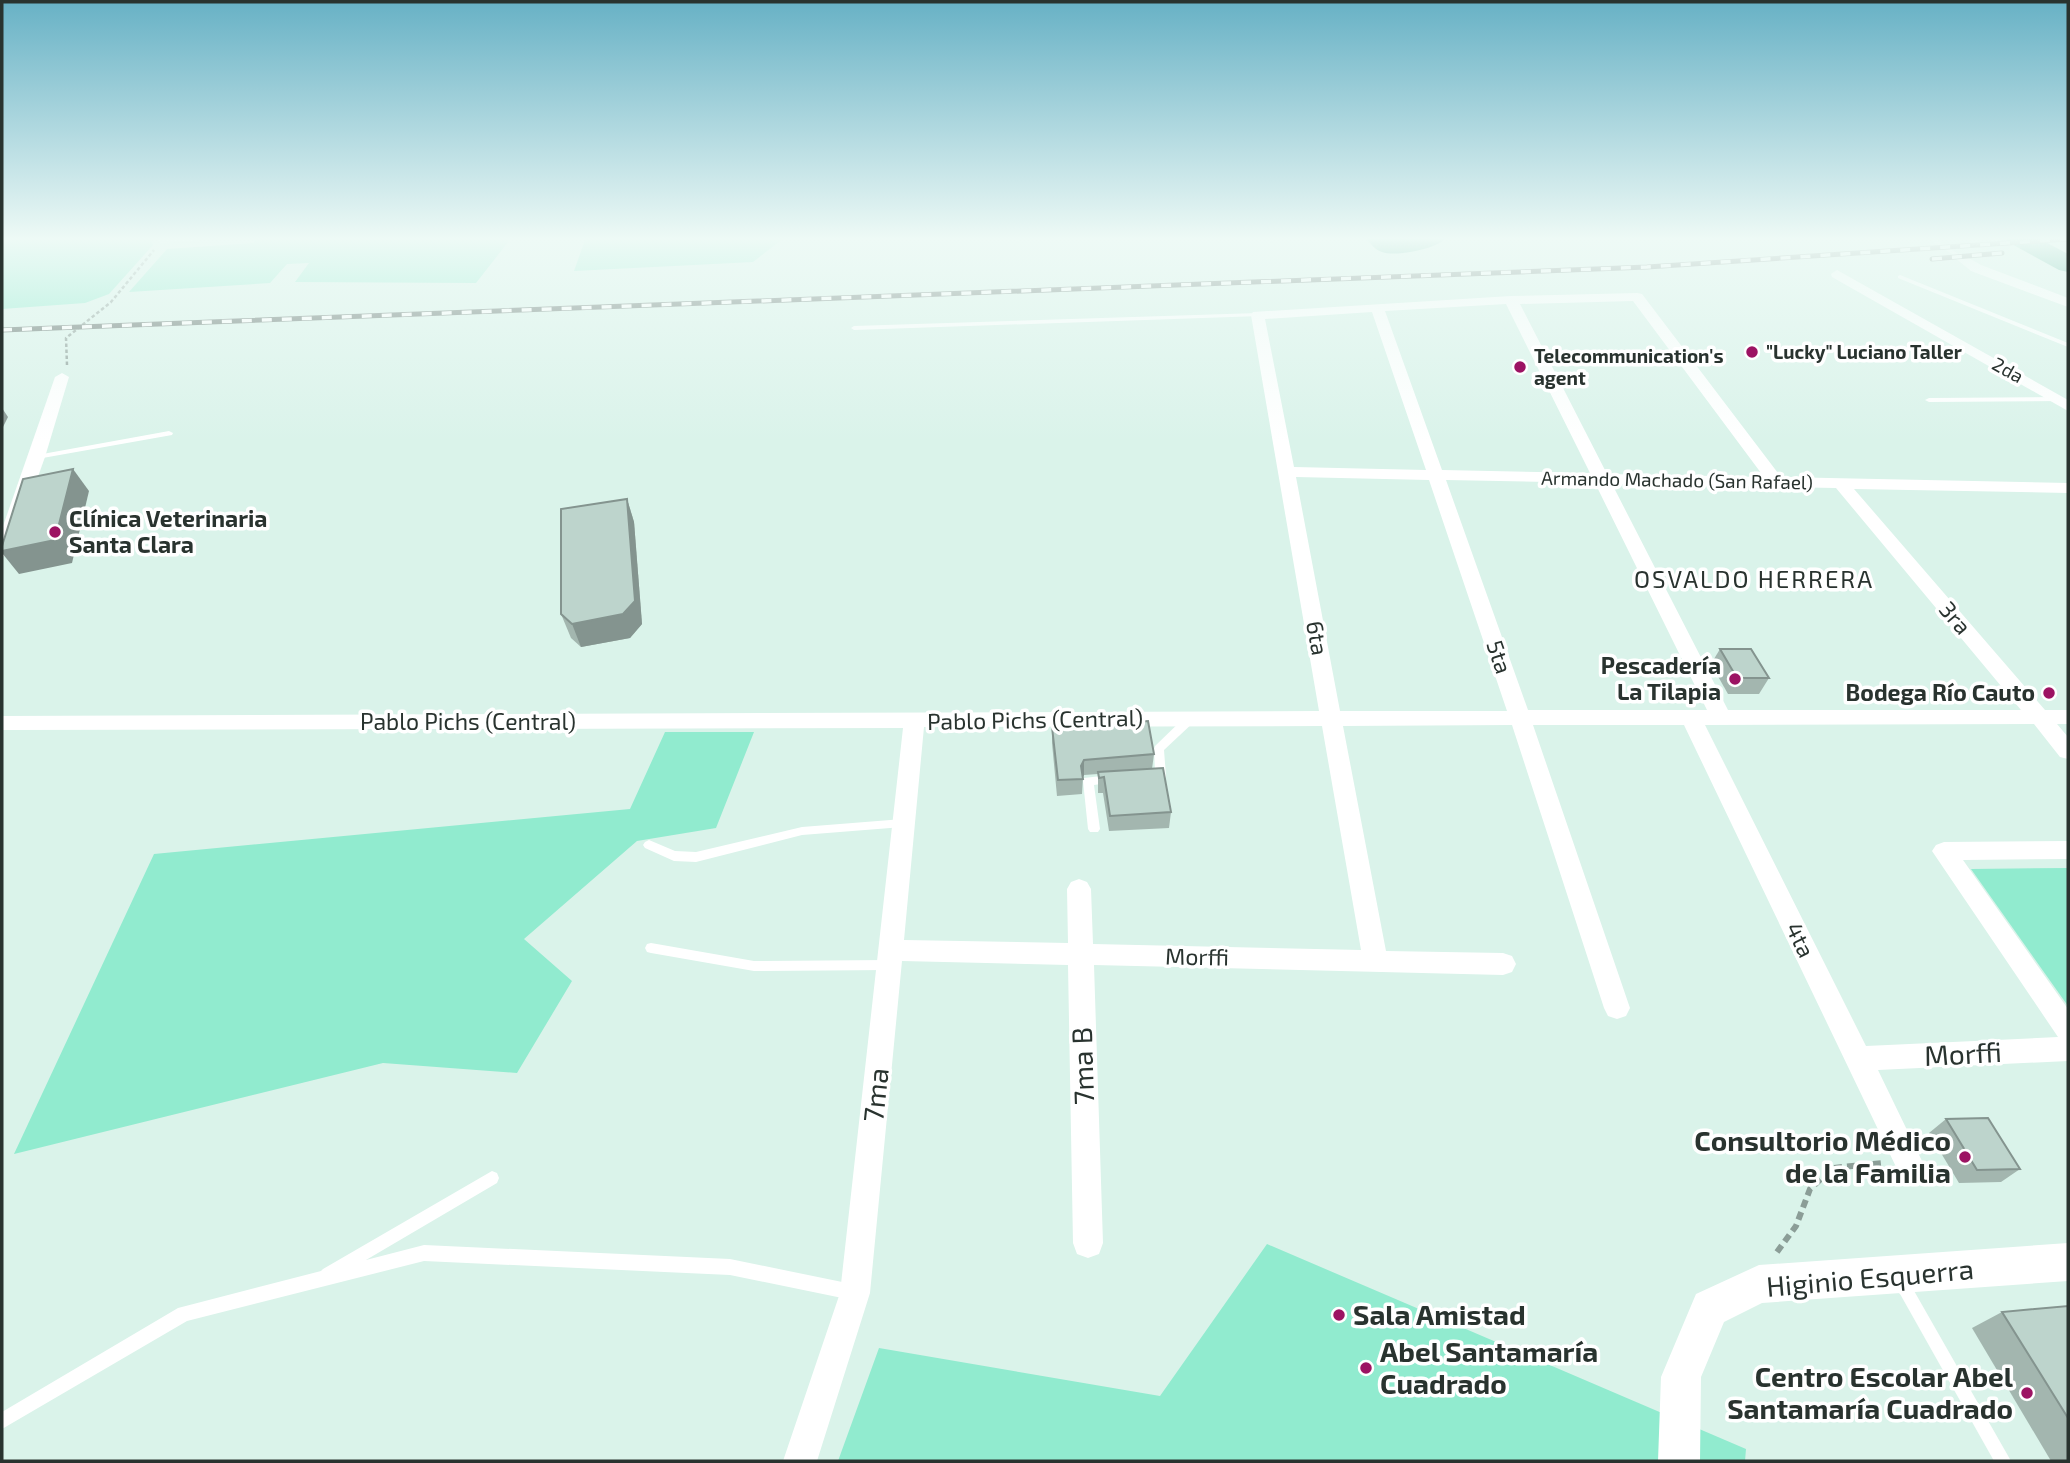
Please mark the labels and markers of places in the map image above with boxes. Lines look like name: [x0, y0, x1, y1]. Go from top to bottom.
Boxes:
place label: "Lucky" Luciano Taller: [1766, 340, 1962, 364]
place label: Telecommunication's agent: [1534, 344, 1723, 389]
marker: "Lucky" Luciano Taller: [1744, 344, 1760, 360]
marker: Telecommunication's agent: [1512, 359, 1528, 375]
place label: Clínica Veterinaria Santa Clara: [69, 504, 267, 558]
marker: Clínica Veterinaria Santa Clara: [47, 524, 63, 540]
place label: Pescadería La Tilapia: [1601, 651, 1721, 705]
marker: Pescadería La Tilapia: [1727, 671, 1743, 687]
place label: Bodega Río Cauto: [1846, 678, 2035, 706]
marker: Bodega Río Cauto: [2041, 685, 2057, 701]
place label: Consultorio Médico de la Familia: [1694, 1123, 1951, 1189]
marker: Consultorio Médico de la Familia: [1957, 1149, 1973, 1165]
place label: Sala Amistad: [1353, 1297, 1526, 1331]
marker: Sala Amistad: [1331, 1307, 1347, 1323]
place label: Abel Santamaría Cuadrado: [1380, 1334, 1598, 1400]
place label: Centro Escolar Abel Santamaría Cuadrado: [1727, 1359, 2014, 1425]
marker: Abel Santamaría Cuadrado: [1358, 1360, 1374, 1376]
marker: Centro Escolar Abel Santamaría Cuadrado: [2019, 1385, 2035, 1401]

